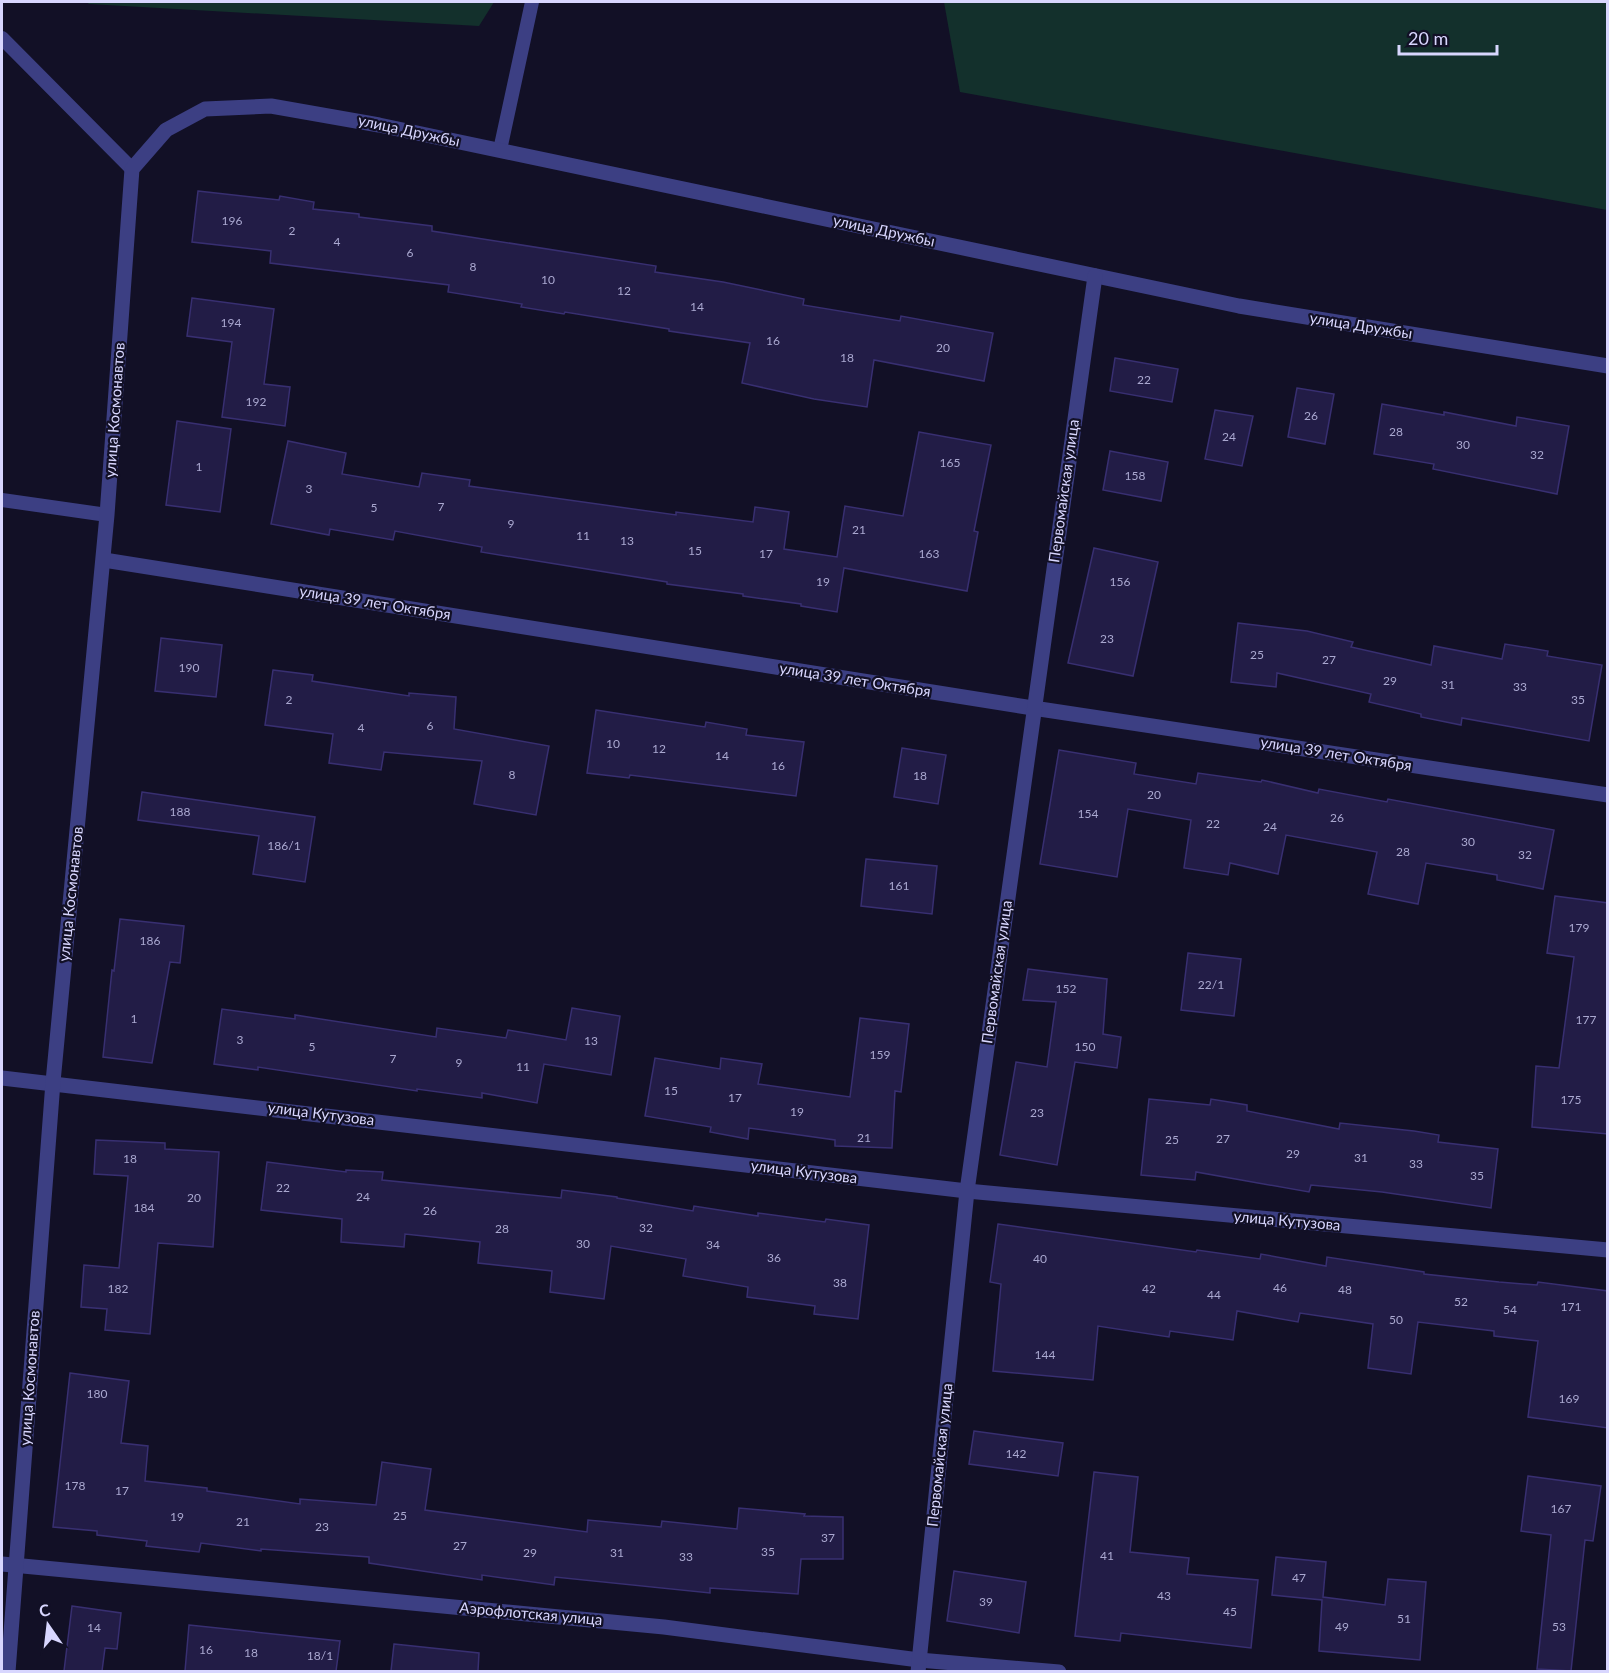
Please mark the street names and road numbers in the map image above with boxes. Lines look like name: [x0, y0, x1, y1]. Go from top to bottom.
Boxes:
street label: улица Дружбы: [357, 110, 462, 150]
street label: улица Дружбы: [832, 210, 937, 250]
street label: улица Дружбы: [1309, 308, 1414, 342]
street label: улица Космонавтов: [100, 342, 128, 478]
street label: Первомайская улица: [1044, 418, 1082, 564]
street label: улица 39 лет Октября: [298, 581, 452, 623]
street label: улица 39 лет Октября: [778, 658, 932, 700]
street label: улица 39 лет Октября: [1259, 732, 1413, 774]
street label: улица Космонавтов: [54, 826, 86, 962]
street label: Первомайская улица: [977, 899, 1015, 1045]
street label: улица Кутузова: [267, 1098, 375, 1128]
street label: улица Кутузова: [750, 1156, 858, 1186]
street label: улица Кутузова: [1233, 1206, 1341, 1234]
street label: улица Космонавтов: [15, 1310, 43, 1446]
street label: Первомайская улица: [923, 1382, 956, 1528]
street label: Аэрофлотская улица: [459, 1598, 603, 1628]

